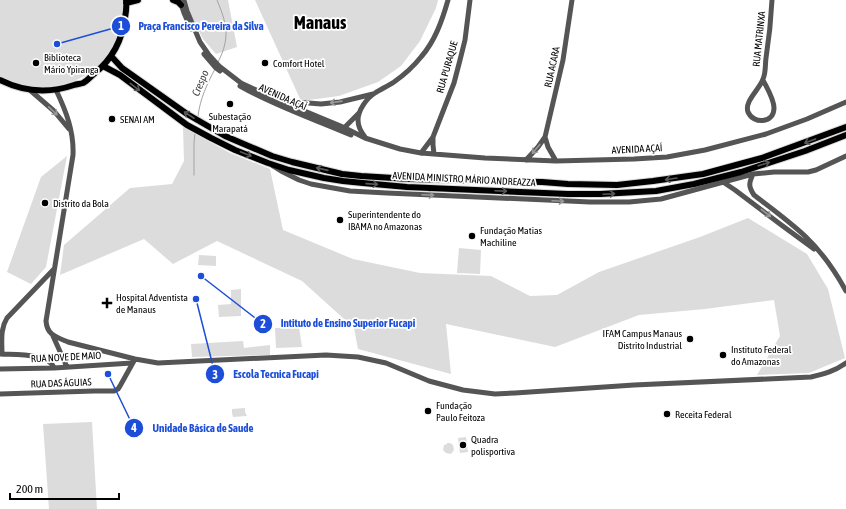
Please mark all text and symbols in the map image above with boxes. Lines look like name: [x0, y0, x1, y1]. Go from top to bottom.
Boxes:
street label: RUA MATRINXA: [751, 11, 767, 67]
district label: Manaus: [294, 12, 347, 33]
callout: Praça Francisco Pereira da Silva: [111, 15, 272, 38]
text: 1: [118, 19, 124, 33]
text: Praça Francisco Pereira da Silva: [138, 20, 264, 32]
street label: RUA PURAQUE: [434, 39, 460, 94]
street label: RUA ACARA: [542, 46, 562, 88]
place label: Biblioteca Mário Ypiranga: [44, 52, 99, 75]
marker: Biblioteca Mário Ypiranga: [31, 58, 41, 68]
marker: Comfort Hotel: [260, 58, 270, 68]
place label: Comfort Hotel: [273, 58, 325, 69]
water label: Crespo: [189, 68, 211, 98]
street label: AVENIDA AÇAÍ: [257, 82, 309, 113]
one-way arrow: [130, 83, 141, 91]
marker: Subestação Marapatá: [225, 99, 235, 109]
one-way arrow: [330, 99, 343, 106]
one-way arrow: [48, 106, 58, 116]
one-way arrow: [184, 111, 195, 119]
place label: Subestação Marapatá: [209, 111, 252, 134]
marker: SENAI AM: [107, 114, 117, 124]
place label: SENAI AM: [120, 114, 155, 125]
one-way arrow: [804, 138, 816, 146]
street label: AVENIDA AÇAÍ: [611, 142, 663, 156]
one-way arrow: [531, 143, 540, 154]
one-way arrow: [239, 151, 251, 159]
one-way arrow: [757, 160, 770, 167]
one-way arrow: [316, 165, 329, 173]
street label: AVENIDA MINISTRO MÁRIO ANDREAZZA: [392, 170, 536, 188]
one-way arrow: [665, 175, 678, 183]
one-way arrow: [365, 181, 378, 188]
one-way arrow: [495, 187, 508, 195]
one-way arrow: [602, 190, 615, 198]
one-way arrow: [421, 191, 434, 199]
one-way arrow: [551, 197, 564, 204]
marker: Distrito da Bola: [40, 198, 50, 208]
place label: Distrito da Bola: [53, 198, 109, 209]
place label: Superintendente do IBAMA no Amazonas: [348, 209, 423, 232]
one-way arrow: [760, 209, 771, 217]
marker: Superintendente do IBAMA no Amazonas: [335, 215, 345, 225]
place label: Fundação Matias Machiline: [480, 225, 543, 248]
marker: Fundação Matias Machiline: [467, 231, 477, 241]
place label: Hospital Adventista de Manaus: [116, 292, 188, 315]
marker: Hospital Adventista de Manaus: [101, 297, 113, 309]
callout: Intituto de Ensino Superior Fucapi: [253, 312, 423, 335]
text: 2: [260, 317, 266, 331]
text: Intituto de Ensino Superior Fucapi: [281, 317, 416, 329]
place label: IFAM Campus Manaus Distrito Industrial: [603, 328, 682, 351]
marker: IFAM Campus Manaus Distrito Industrial: [685, 334, 695, 344]
place label: Instituto Federal do Amazonas: [731, 344, 792, 367]
street label: RUA NOVE DE MAIO: [30, 350, 102, 364]
marker: Instituto Federal do Amazonas: [718, 350, 728, 360]
callout: Escola Tecnica Fucapi: [205, 363, 327, 386]
text: 3: [212, 368, 218, 382]
text: Escola Tecnica Fucapi: [233, 368, 319, 380]
street label: RUA DAS ÁGUIAS: [30, 376, 92, 390]
place label: Fundação Paulo Feitoza: [436, 400, 485, 423]
marker: Fundação Paulo Feitoza: [423, 406, 433, 416]
marker: Receita Federal: [662, 409, 672, 419]
place label: Receita Federal: [675, 409, 732, 420]
callout: Unidade Básica de Saude: [124, 416, 261, 439]
text: 4: [130, 421, 137, 435]
text: Unidade Básica de Saude: [153, 422, 253, 434]
place label: Quadra polisportiva: [471, 434, 515, 457]
marker: Quadra polisportiva: [458, 440, 468, 450]
scale bar: [10, 475, 119, 501]
text: 200 m: [16, 482, 43, 496]

